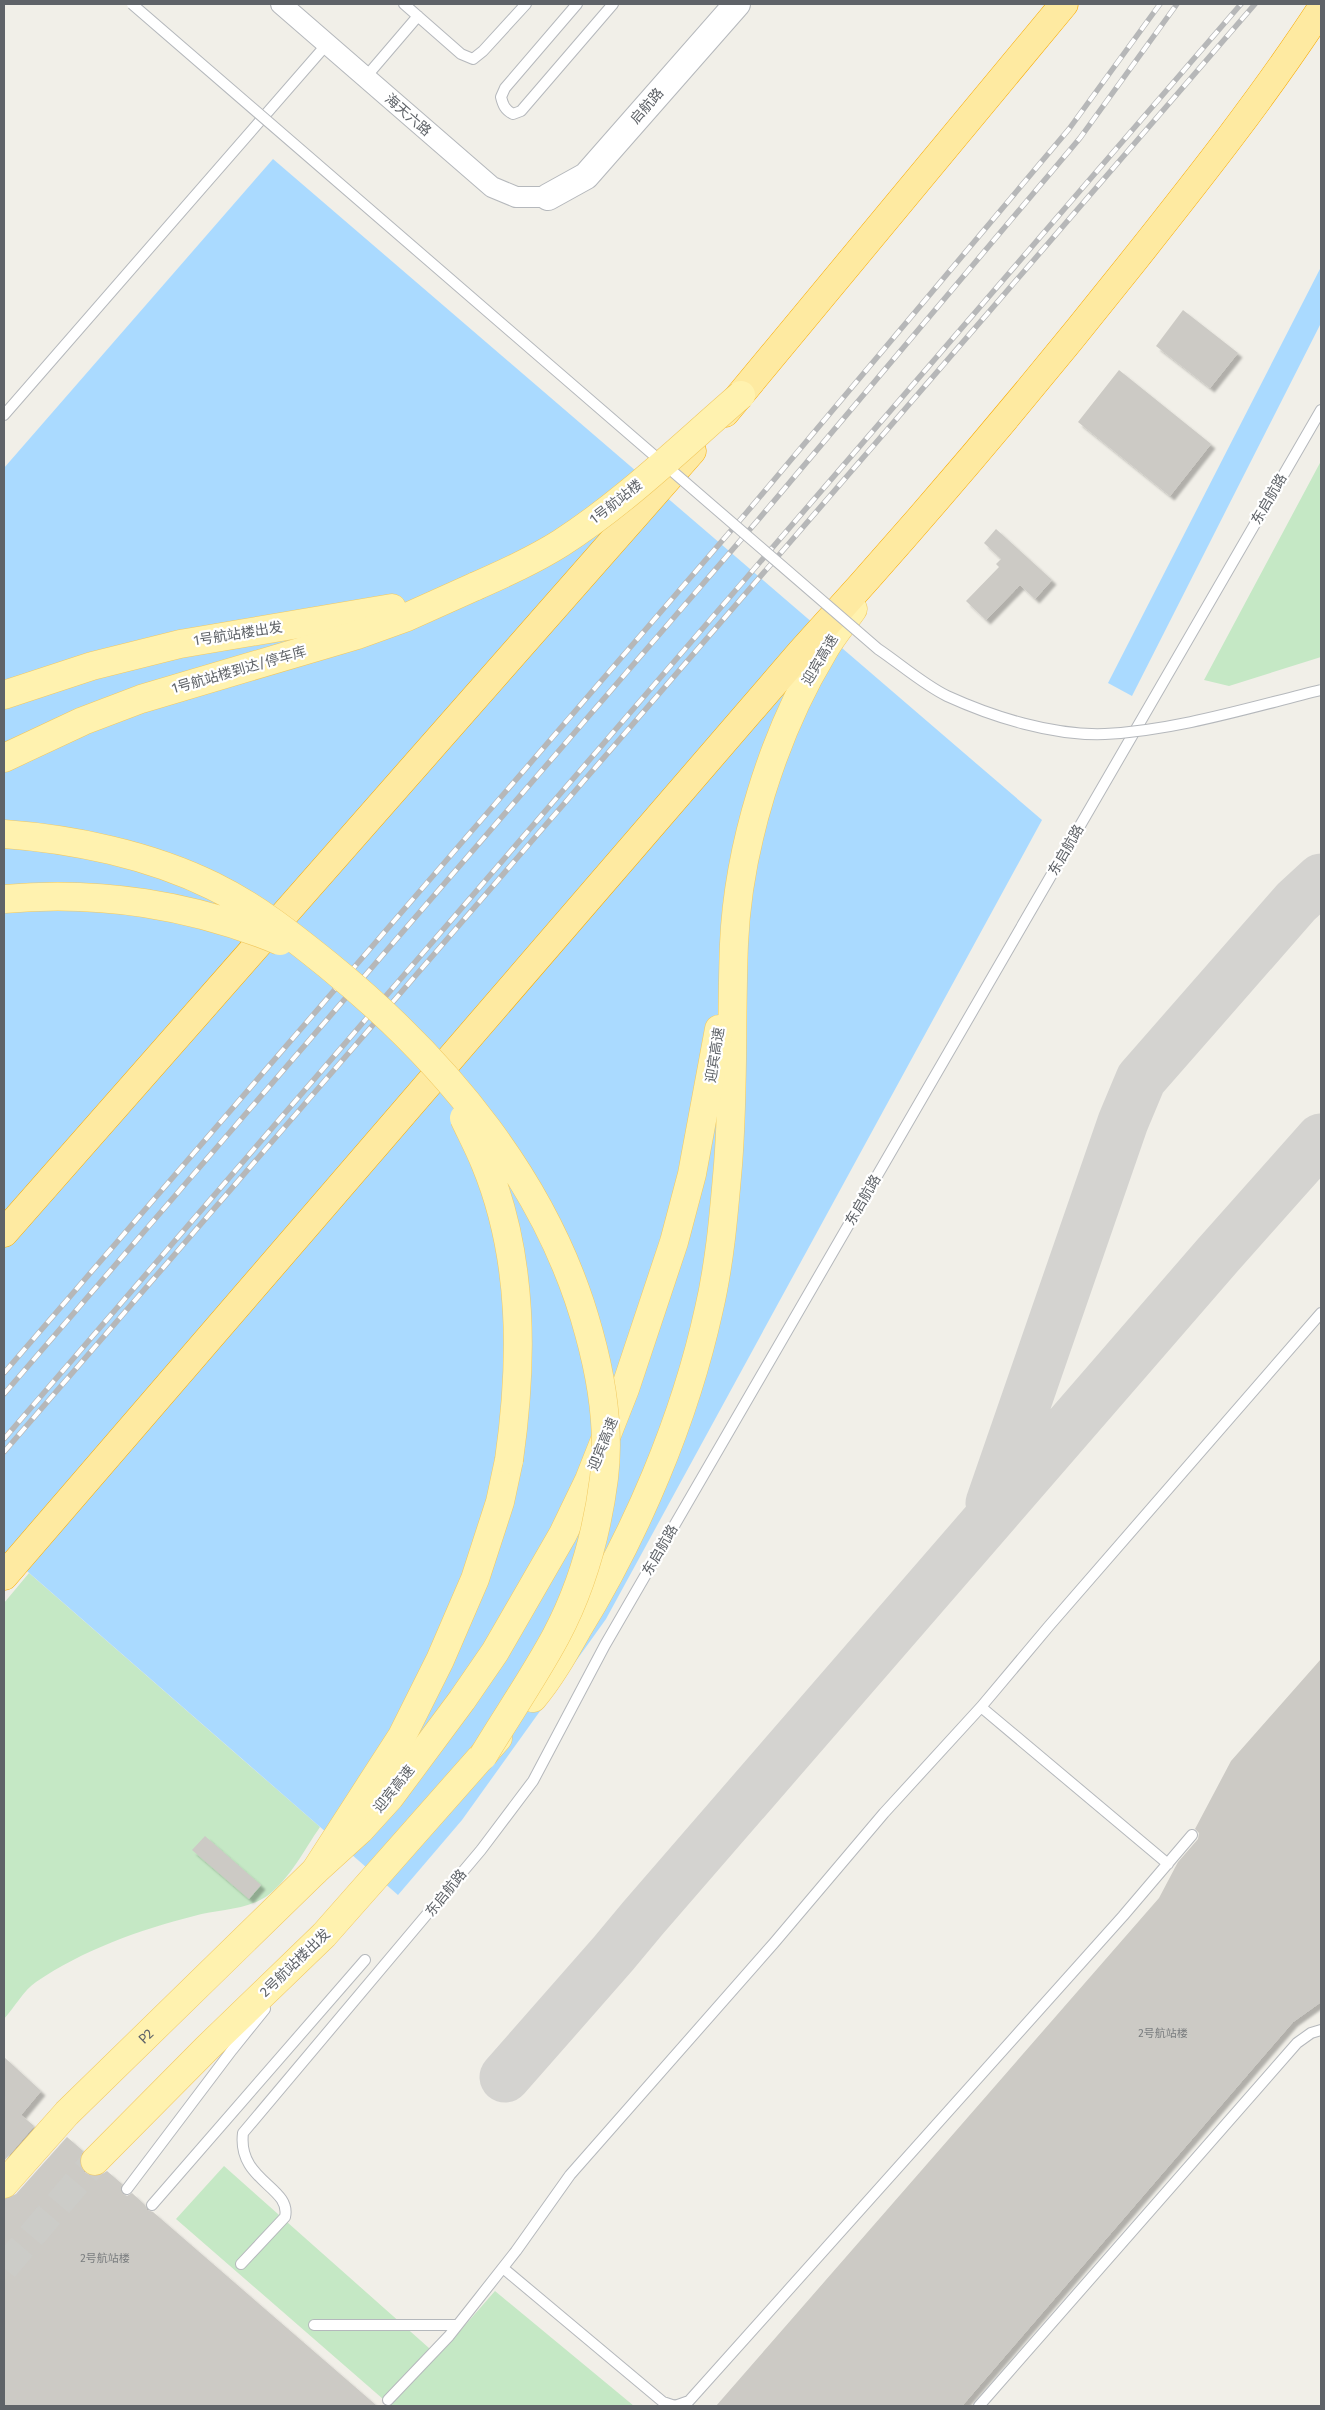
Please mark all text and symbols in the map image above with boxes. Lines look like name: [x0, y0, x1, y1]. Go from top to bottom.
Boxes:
street label: 启航路: [627, 85, 667, 127]
street label: 海天六路: [381, 90, 435, 140]
street label: 东启航路: [1248, 471, 1290, 527]
street label: 1号航站楼: [586, 476, 646, 528]
street label: 1号航站楼出发: [192, 619, 284, 649]
street label: 迎宾高速: [798, 632, 842, 688]
street label: 1号航站楼到达/停车库: [170, 643, 308, 697]
street label: 东启航路: [1045, 822, 1087, 878]
street label: 迎宾高速: [702, 1026, 728, 1084]
street label: 东启航路: [842, 1172, 884, 1228]
street label: 迎宾高速: [585, 1415, 621, 1473]
street label: 东启航路: [639, 1522, 681, 1578]
street label: 迎宾高速: [370, 1762, 418, 1816]
street label: 东启航路: [422, 1866, 470, 1920]
street label: 2号航站楼出发: [256, 1925, 334, 2001]
street label: P2: [135, 2025, 157, 2047]
house number: 2号航站楼: [1138, 2027, 1188, 2040]
house number: 2号航站楼: [80, 2252, 130, 2265]

